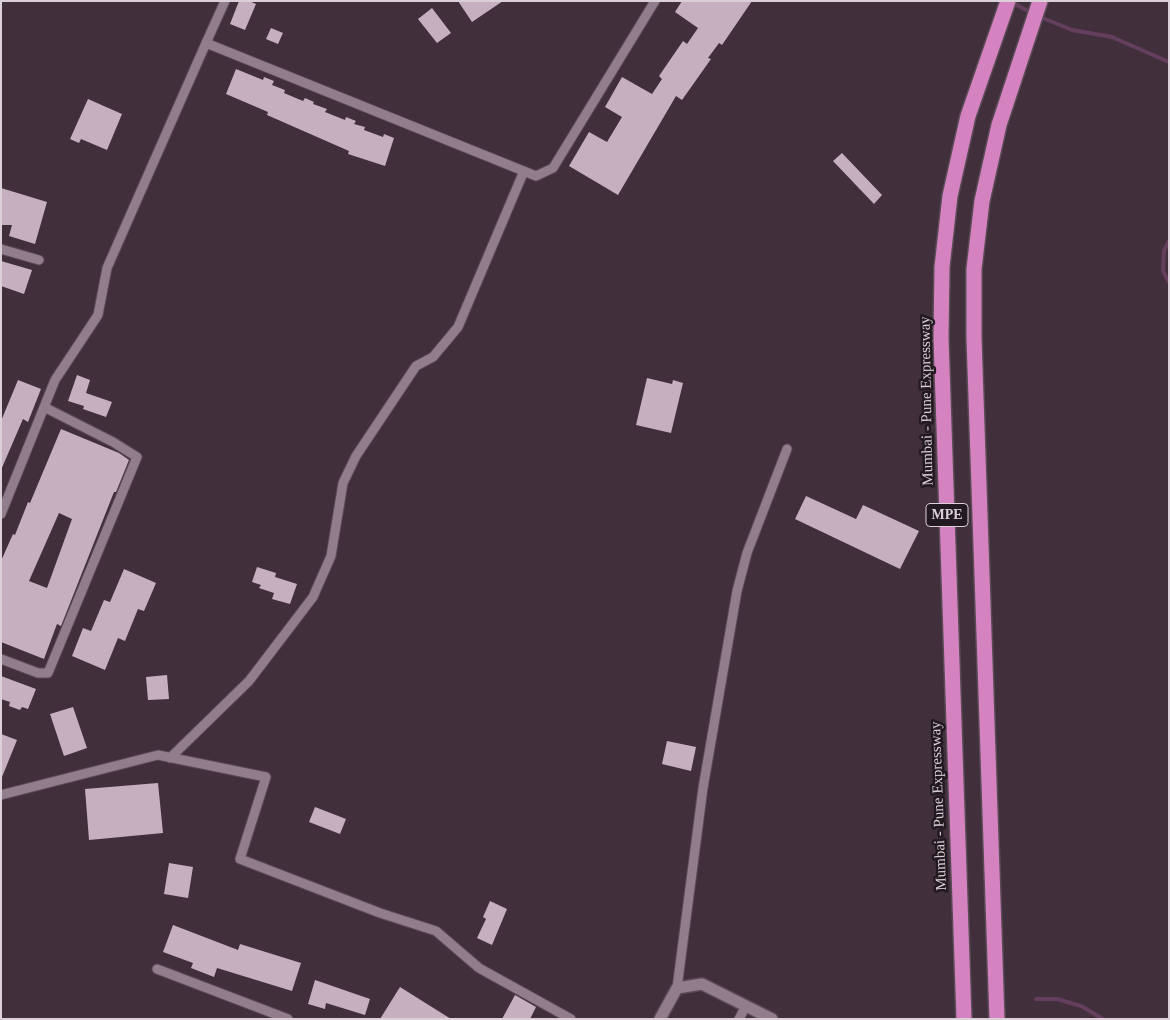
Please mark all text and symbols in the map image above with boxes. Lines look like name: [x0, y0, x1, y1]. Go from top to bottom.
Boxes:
street label: Mumbai - Pune Expressway: [917, 316, 937, 486]
road number: MPE: [926, 504, 968, 526]
street label: Mumbai - Pune Expressway: [927, 721, 951, 891]

